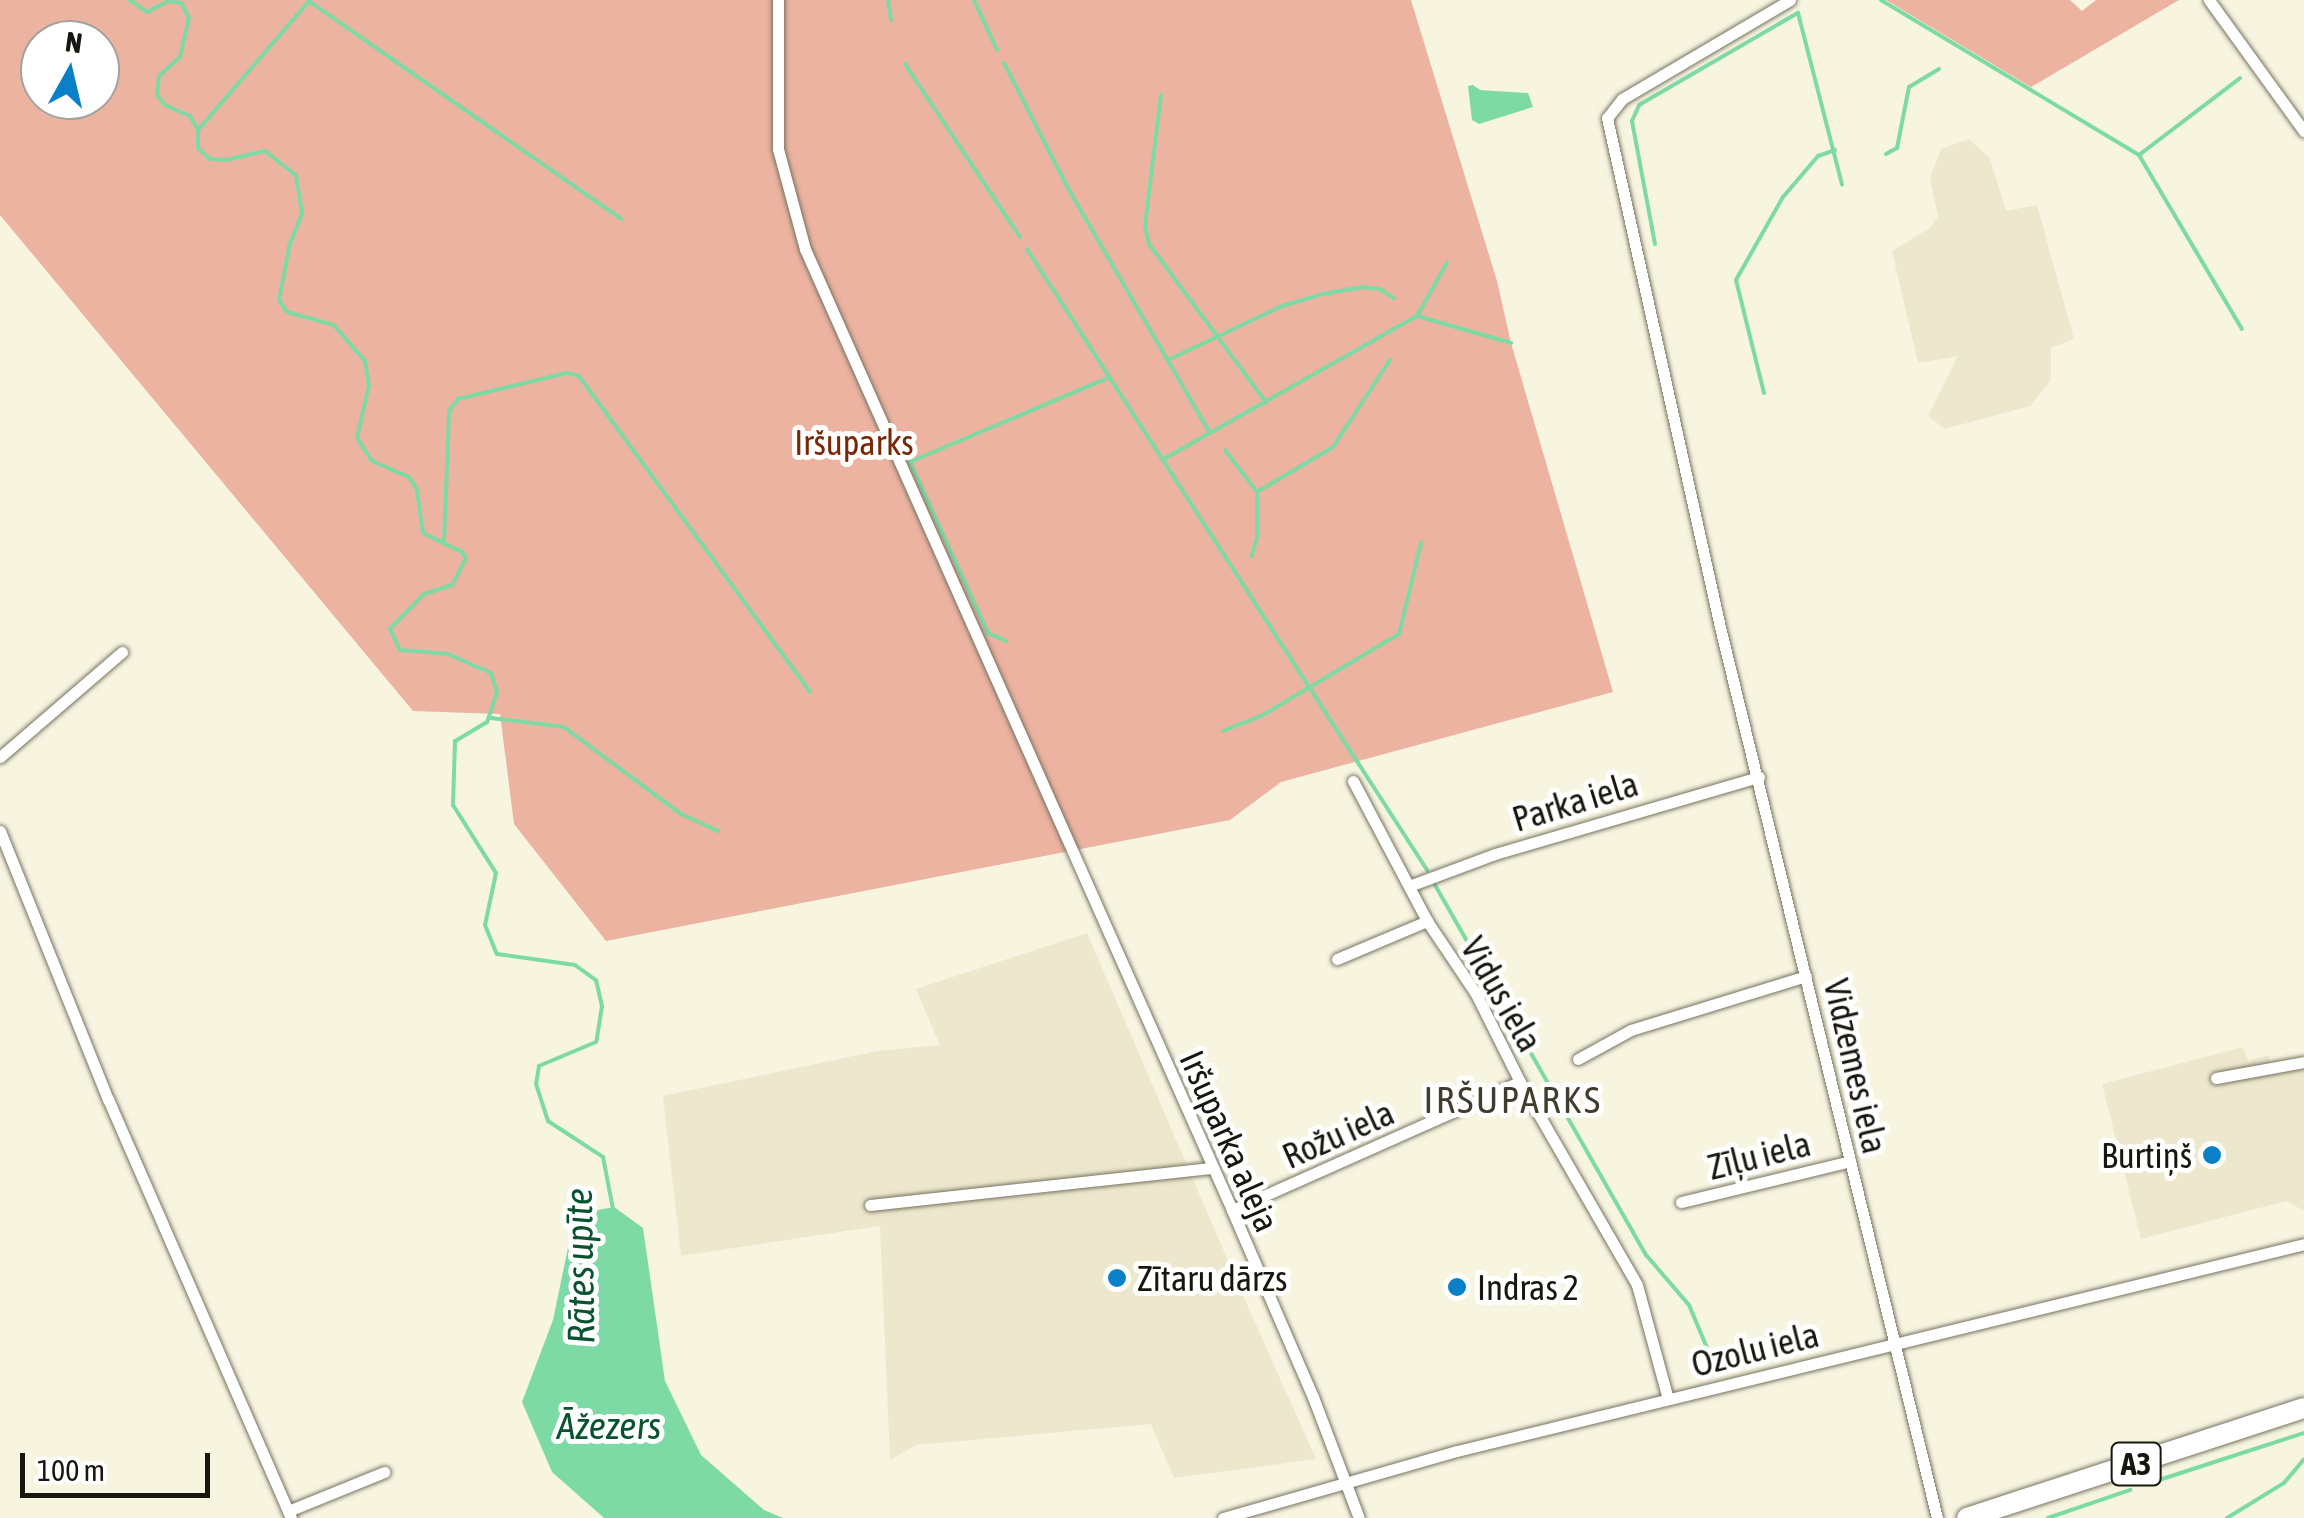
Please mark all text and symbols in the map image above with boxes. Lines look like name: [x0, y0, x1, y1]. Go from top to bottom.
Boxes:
north arrow: [20, 20, 120, 120]
text: N: [63, 25, 84, 59]
park label: Iršuparks: [794, 421, 914, 463]
street label: Parka iela: [1507, 762, 1643, 840]
street label: Vidus iela: [1452, 929, 1552, 1059]
street label: Vidzemes iela: [1816, 975, 1896, 1157]
street label: Iršuparka aleja: [1171, 1044, 1289, 1238]
district label: IRŠUPARKS: [1424, 1077, 1602, 1123]
street label: Rožu iela: [1276, 1091, 1400, 1177]
street label: Zīļu iela: [1703, 1122, 1815, 1188]
place label: Burtiņš: [2101, 1134, 2192, 1176]
marker: Burtiņš: [2201, 1144, 2223, 1166]
water label: Rātes upīte: [556, 1188, 604, 1344]
place label: Zītaru dārzs: [1137, 1257, 1287, 1299]
place label: Indras 2: [1477, 1266, 1579, 1308]
marker: Zītaru dārzs: [1106, 1267, 1128, 1289]
marker: Indras 2: [1446, 1276, 1468, 1298]
street label: Ozolu iela: [1687, 1313, 1823, 1385]
water label: Āžezers: [557, 1403, 661, 1449]
scale bar: [25, 1433, 215, 1495]
road number: A3: [2108, 1437, 2164, 1491]
text: 100 m: [37, 1453, 105, 1487]

